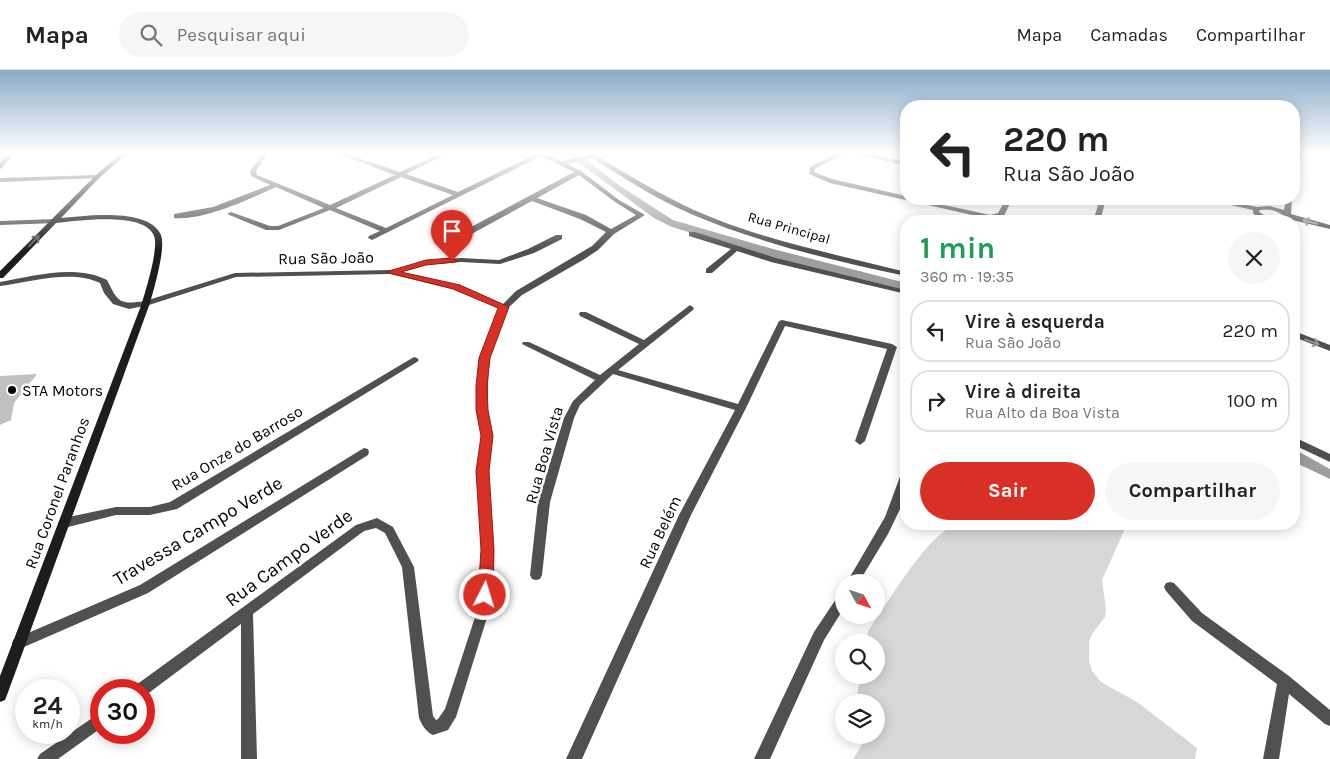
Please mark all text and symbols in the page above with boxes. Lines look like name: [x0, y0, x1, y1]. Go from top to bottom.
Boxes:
search box: [119, 12, 469, 57]
text: Mapa: [25, 21, 89, 49]
icon: search: [137, 21, 165, 49]
text: Pesquisar aqui: [177, 24, 306, 46]
text: Mapa: [1017, 24, 1062, 46]
text: Camadas: [1090, 24, 1168, 46]
text: Compartilhar: [1196, 24, 1305, 46]
text: 220 m: [1003, 119, 1110, 160]
icon: left: [920, 120, 985, 185]
text: Rua São João: [1003, 161, 1135, 187]
street label: Rua Principal: [746, 208, 832, 248]
pin: [431, 210, 473, 261]
one-way arrow: [1302, 216, 1318, 226]
icon: arrive: [438, 217, 466, 245]
text: 1 min: [920, 230, 995, 266]
button: close: [1228, 232, 1280, 284]
one-way arrow: [28, 235, 40, 248]
street label: Rua São João: [278, 248, 374, 268]
text: 360 m · 19:35: [920, 267, 1014, 286]
text: Vire à esquerda: [965, 311, 1105, 333]
icon: left: [922, 317, 950, 345]
text: 220 m: [1222, 320, 1278, 342]
text: Rua São João: [965, 333, 1061, 352]
one-way arrow: [1303, 338, 1319, 347]
place label: STA Motors: [22, 381, 103, 400]
text: Vire à direita: [965, 381, 1081, 403]
marker: STA Motors: [6, 384, 18, 396]
icon: right: [922, 387, 950, 415]
text: 100 m: [1227, 390, 1278, 412]
street label: Rua Onze do Barroso: [168, 401, 306, 495]
text: Rua Alto da Boa Vista: [965, 403, 1120, 422]
street label: Rua Boa Vista: [521, 404, 567, 506]
street label: Rua Coronel Paranhos: [21, 415, 93, 571]
button: Sair: [920, 462, 1095, 520]
button: Compartilhar: [1105, 462, 1280, 520]
street label: Travessa Campo Verde: [109, 472, 287, 590]
street label: Rua Belém: [635, 493, 685, 571]
street label: Rua Campo Verde: [221, 505, 357, 611]
position arrow: [458, 568, 510, 620]
north arrow: [835, 574, 885, 624]
map controls: [835, 574, 885, 744]
button: search: [835, 634, 885, 684]
speed limit sign: 30: [90, 679, 155, 744]
text: 24: [32, 691, 63, 720]
button: layers: [835, 694, 885, 744]
text: km/h: [32, 717, 63, 731]

